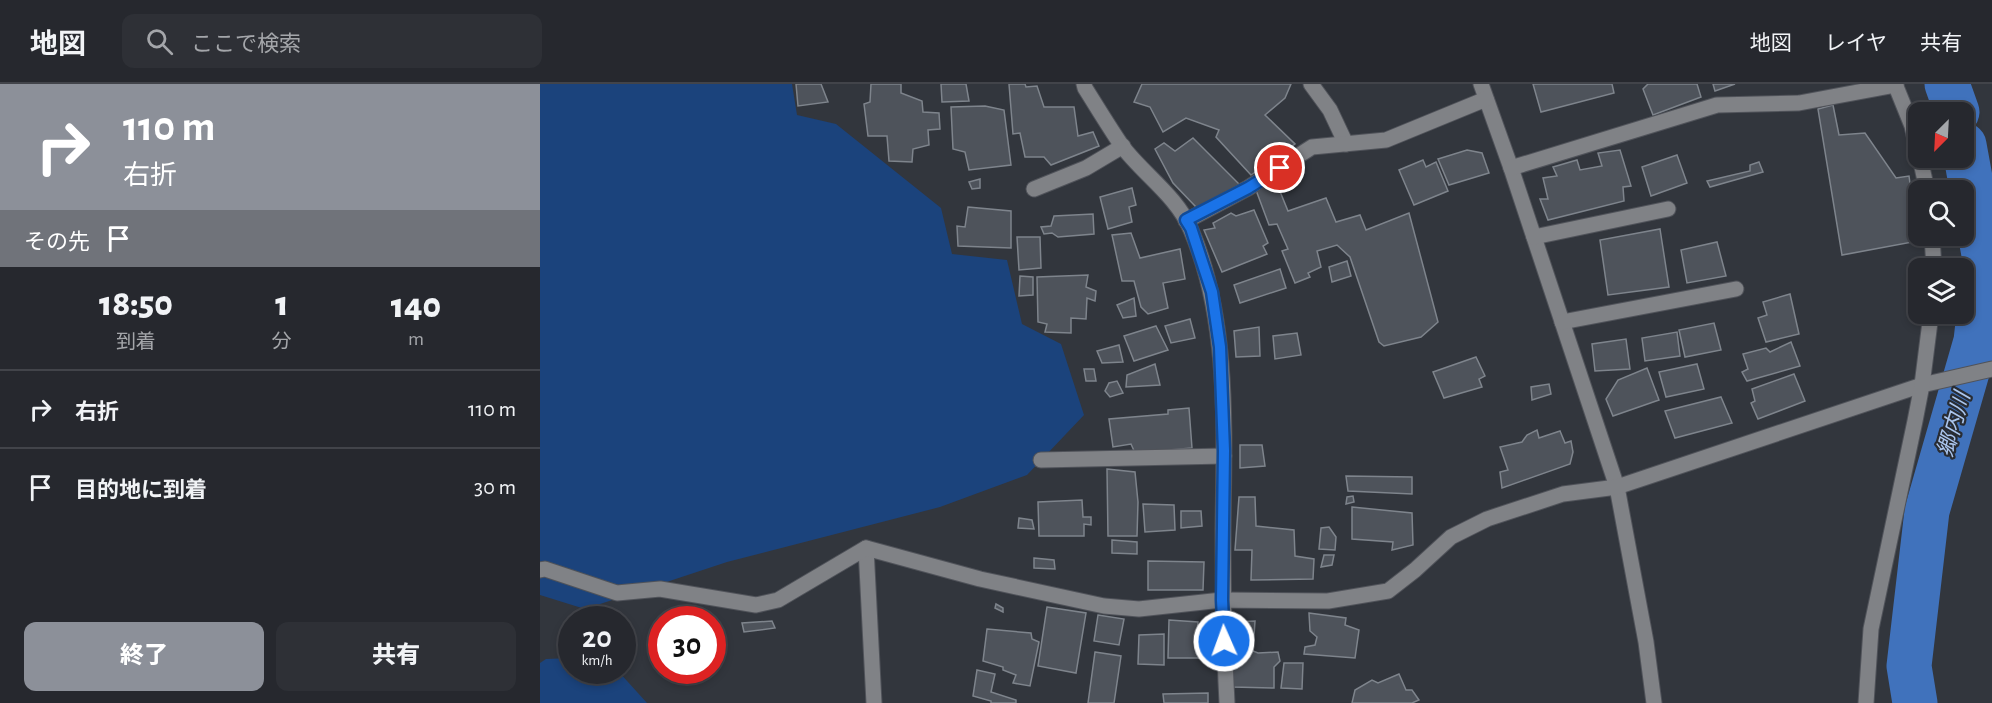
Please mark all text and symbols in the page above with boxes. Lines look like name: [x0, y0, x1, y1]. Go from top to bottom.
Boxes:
search box: [122, 14, 542, 68]
icon: search: [143, 25, 176, 58]
text: 地図: [30, 31, 86, 59]
text: ここで検索: [191, 33, 301, 55]
text: 地図: [1750, 33, 1792, 54]
text: レイヤ: [1825, 33, 1887, 54]
text: 共有: [1920, 33, 1962, 54]
north arrow: [1908, 102, 1974, 168]
map controls: [1908, 102, 1974, 324]
text: 110 m: [123, 106, 215, 148]
icon: right: [24, 108, 102, 186]
pin: [1254, 142, 1305, 193]
icon: arrive: [1263, 151, 1296, 184]
text: 右折: [123, 162, 177, 189]
button: search: [1908, 180, 1974, 246]
icon: arrive: [102, 222, 135, 255]
text: その先: [24, 231, 90, 253]
button: layers: [1908, 258, 1974, 324]
text: 18:50: [99, 286, 173, 322]
text: 1: [275, 286, 288, 322]
text: 140: [391, 288, 441, 324]
text: m: [408, 329, 424, 349]
text: 到着: [116, 332, 156, 352]
text: 分: [272, 332, 292, 352]
water label: 郷内川: [1933, 387, 1974, 459]
icon: right: [24, 393, 57, 426]
text: 110 m: [468, 398, 516, 420]
text: 右折: [75, 401, 119, 423]
icon: arrive: [24, 471, 57, 504]
text: 30 m: [474, 476, 516, 498]
text: 目的地に到着: [75, 479, 207, 501]
speed limit sign: 30: [648, 606, 726, 684]
position arrow: [1192, 609, 1256, 673]
button: 終了: [24, 622, 264, 691]
button: 共有: [276, 622, 516, 691]
text: 20: [582, 623, 612, 653]
text: km/h: [582, 653, 612, 668]

